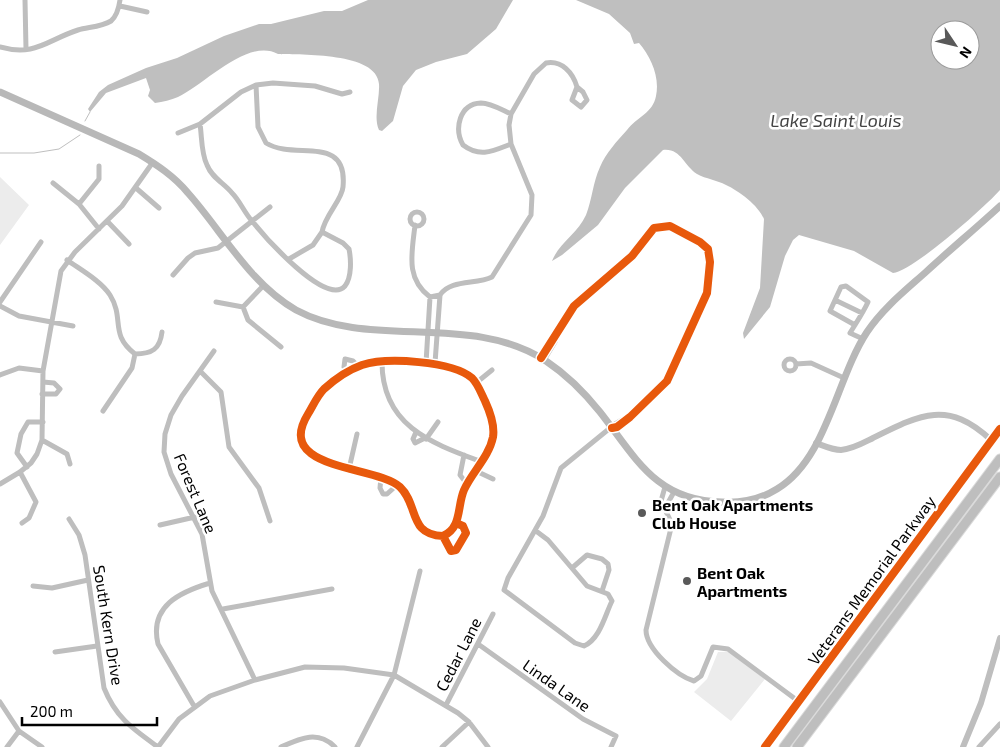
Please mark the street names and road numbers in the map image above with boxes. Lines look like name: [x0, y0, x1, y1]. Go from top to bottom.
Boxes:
street label: Forest Lane: [171, 450, 221, 536]
street label: Veterans Memorial Parkway: [803, 491, 939, 668]
street label: South Kern Drive: [90, 564, 128, 686]
street label: Cedar Lane: [431, 614, 485, 694]
street label: Linda Lane: [520, 655, 594, 715]

